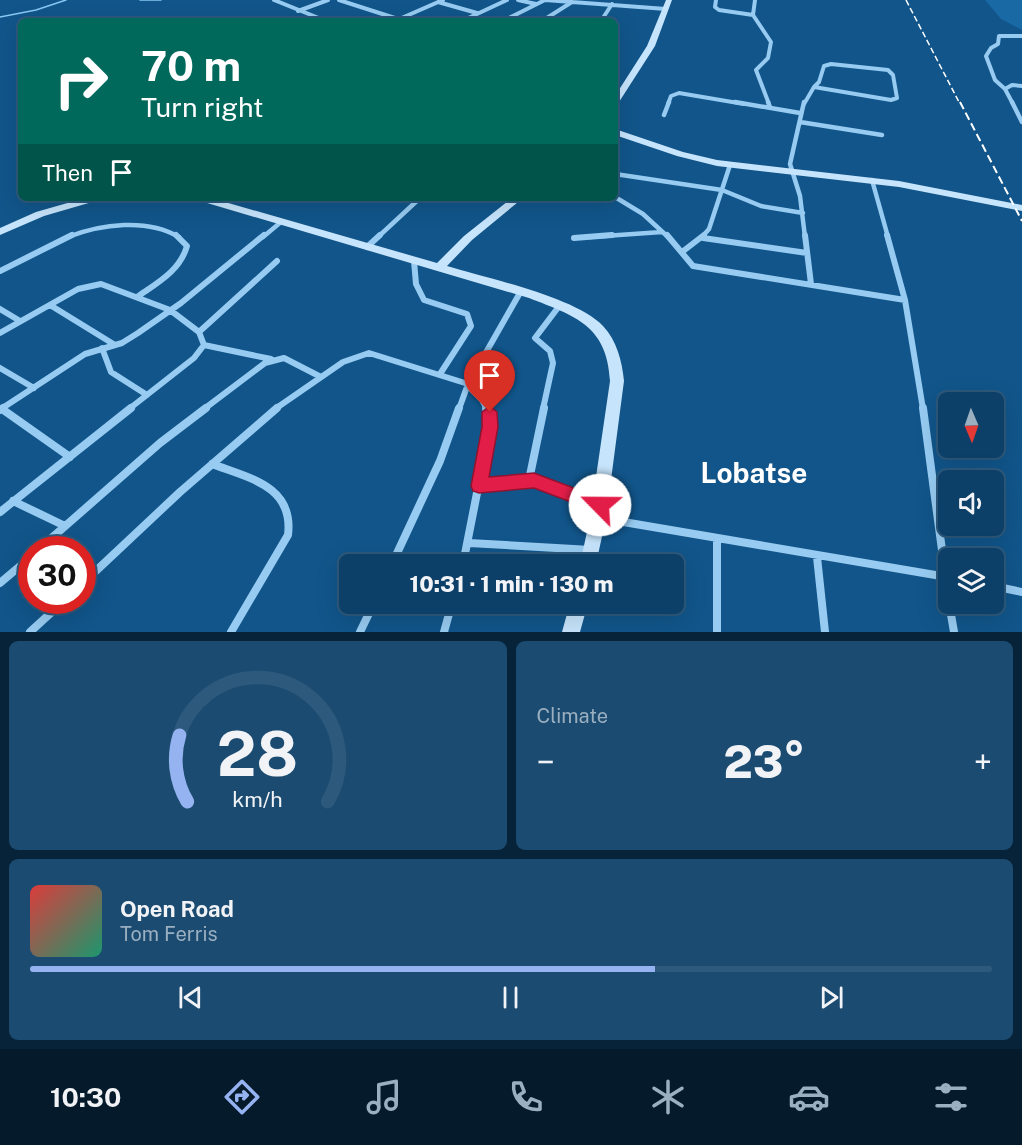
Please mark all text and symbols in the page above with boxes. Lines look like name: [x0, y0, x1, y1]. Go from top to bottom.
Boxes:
text: 70 m: [141, 41, 241, 90]
icon: right: [42, 42, 120, 120]
text: Turn right: [141, 91, 264, 123]
icon: arrive: [105, 156, 138, 189]
text: Then: [42, 160, 93, 186]
pin: [464, 350, 515, 412]
icon: arrive: [473, 359, 506, 392]
north arrow: [938, 392, 1004, 458]
map controls: [938, 392, 1004, 614]
district label: Lobatse: [701, 456, 807, 489]
button: sound: [938, 470, 1004, 536]
position arrow: [568, 473, 632, 537]
speed limit sign: 30: [18, 536, 96, 614]
button: layers: [938, 548, 1004, 614]
text: 10:31 · 1 min · 130 m: [410, 571, 613, 597]
text: Climate: [537, 704, 608, 728]
text: 28: [217, 717, 298, 790]
text: 23°: [723, 735, 805, 788]
text: −: [537, 743, 555, 781]
text: +: [974, 743, 992, 781]
text: km/h: [233, 788, 283, 813]
text: Open Road: [120, 896, 234, 922]
text: Tom Ferris: [120, 922, 218, 946]
icon: previous: [174, 981, 207, 1014]
icon: pause: [494, 981, 527, 1014]
icon: next: [815, 981, 848, 1014]
icon: directions: [221, 1076, 263, 1118]
icon: music: [363, 1076, 405, 1118]
icon: phone: [505, 1076, 547, 1118]
icon: climate: [647, 1076, 689, 1118]
icon: car: [788, 1076, 830, 1118]
icon: filters: [930, 1076, 972, 1118]
text: 10:30: [50, 1081, 121, 1113]

